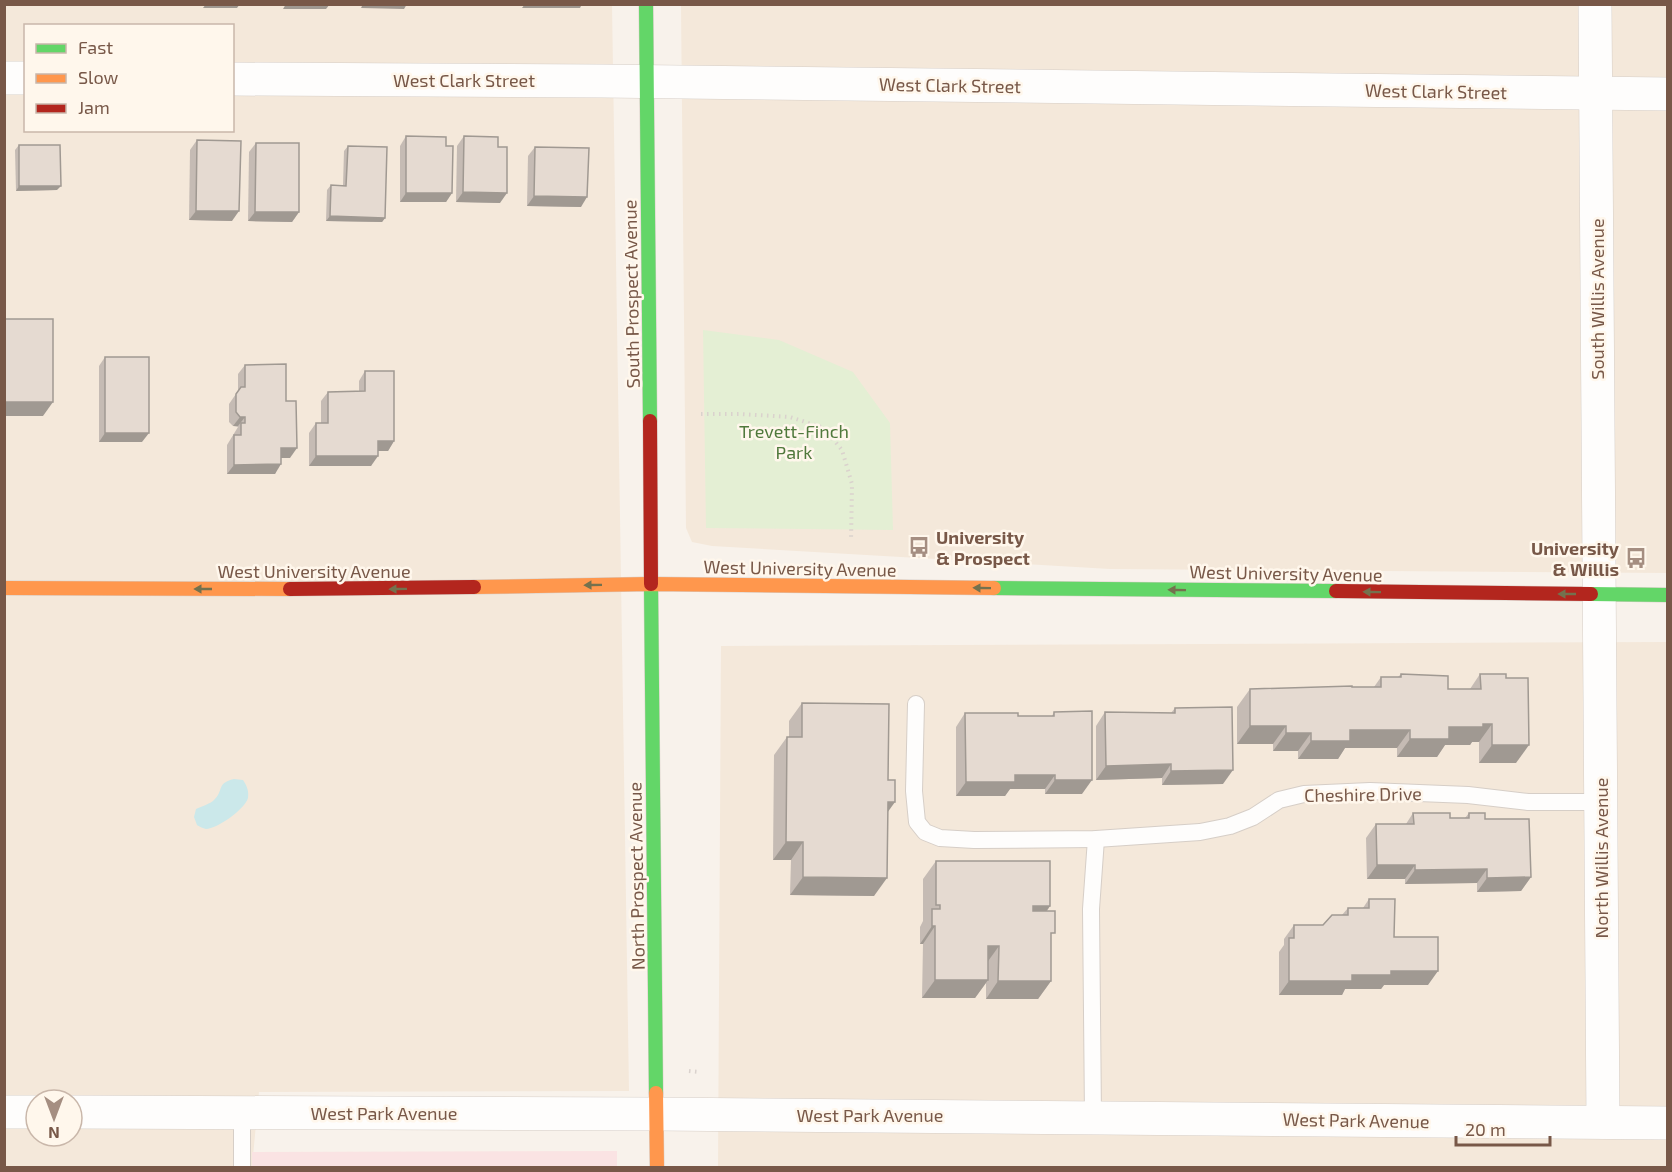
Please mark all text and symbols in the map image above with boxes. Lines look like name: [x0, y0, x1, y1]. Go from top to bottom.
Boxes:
legend: [24, 24, 234, 132]
text: Fast: [78, 36, 113, 58]
text: Slow: [78, 66, 119, 88]
street label: West Clark Street: [393, 69, 535, 91]
street label: West Clark Street: [879, 73, 1021, 97]
street label: West Clark Street: [1365, 79, 1507, 103]
text: Jam: [78, 96, 110, 118]
street label: South Prospect Avenue: [618, 200, 644, 388]
street label: South Willis Avenue: [1586, 218, 1608, 380]
park label: Trevett-Finch Park: [739, 420, 849, 463]
place label: University & Prospect: [936, 526, 1031, 569]
bus stop icon: University & Prospect: [907, 535, 931, 559]
place label: University & Willis: [1531, 537, 1620, 580]
bus stop icon: University & Willis: [1624, 546, 1648, 570]
street label: West University Avenue: [703, 555, 897, 581]
street label: West University Avenue: [217, 560, 411, 582]
street label: West University Avenue: [1189, 560, 1383, 586]
one-way arrow: [583, 580, 602, 590]
one-way arrow: [973, 583, 992, 592]
one-way arrow: [193, 584, 212, 594]
one-way arrow: [388, 584, 407, 594]
one-way arrow: [1168, 585, 1187, 595]
one-way arrow: [1363, 587, 1382, 597]
one-way arrow: [1558, 589, 1577, 599]
street label: North Willis Avenue: [1590, 778, 1612, 938]
street label: North Prospect Avenue: [623, 782, 649, 970]
street label: Cheshire Drive: [1304, 782, 1422, 806]
north arrow: [24, 1088, 84, 1148]
street label: West Park Avenue: [311, 1102, 457, 1124]
street label: West Park Avenue: [797, 1104, 943, 1126]
street label: West Park Avenue: [1282, 1108, 1430, 1132]
scale bar: [1456, 1109, 1550, 1147]
text: 20 m: [1465, 1118, 1506, 1140]
text: N: [48, 1124, 60, 1143]

